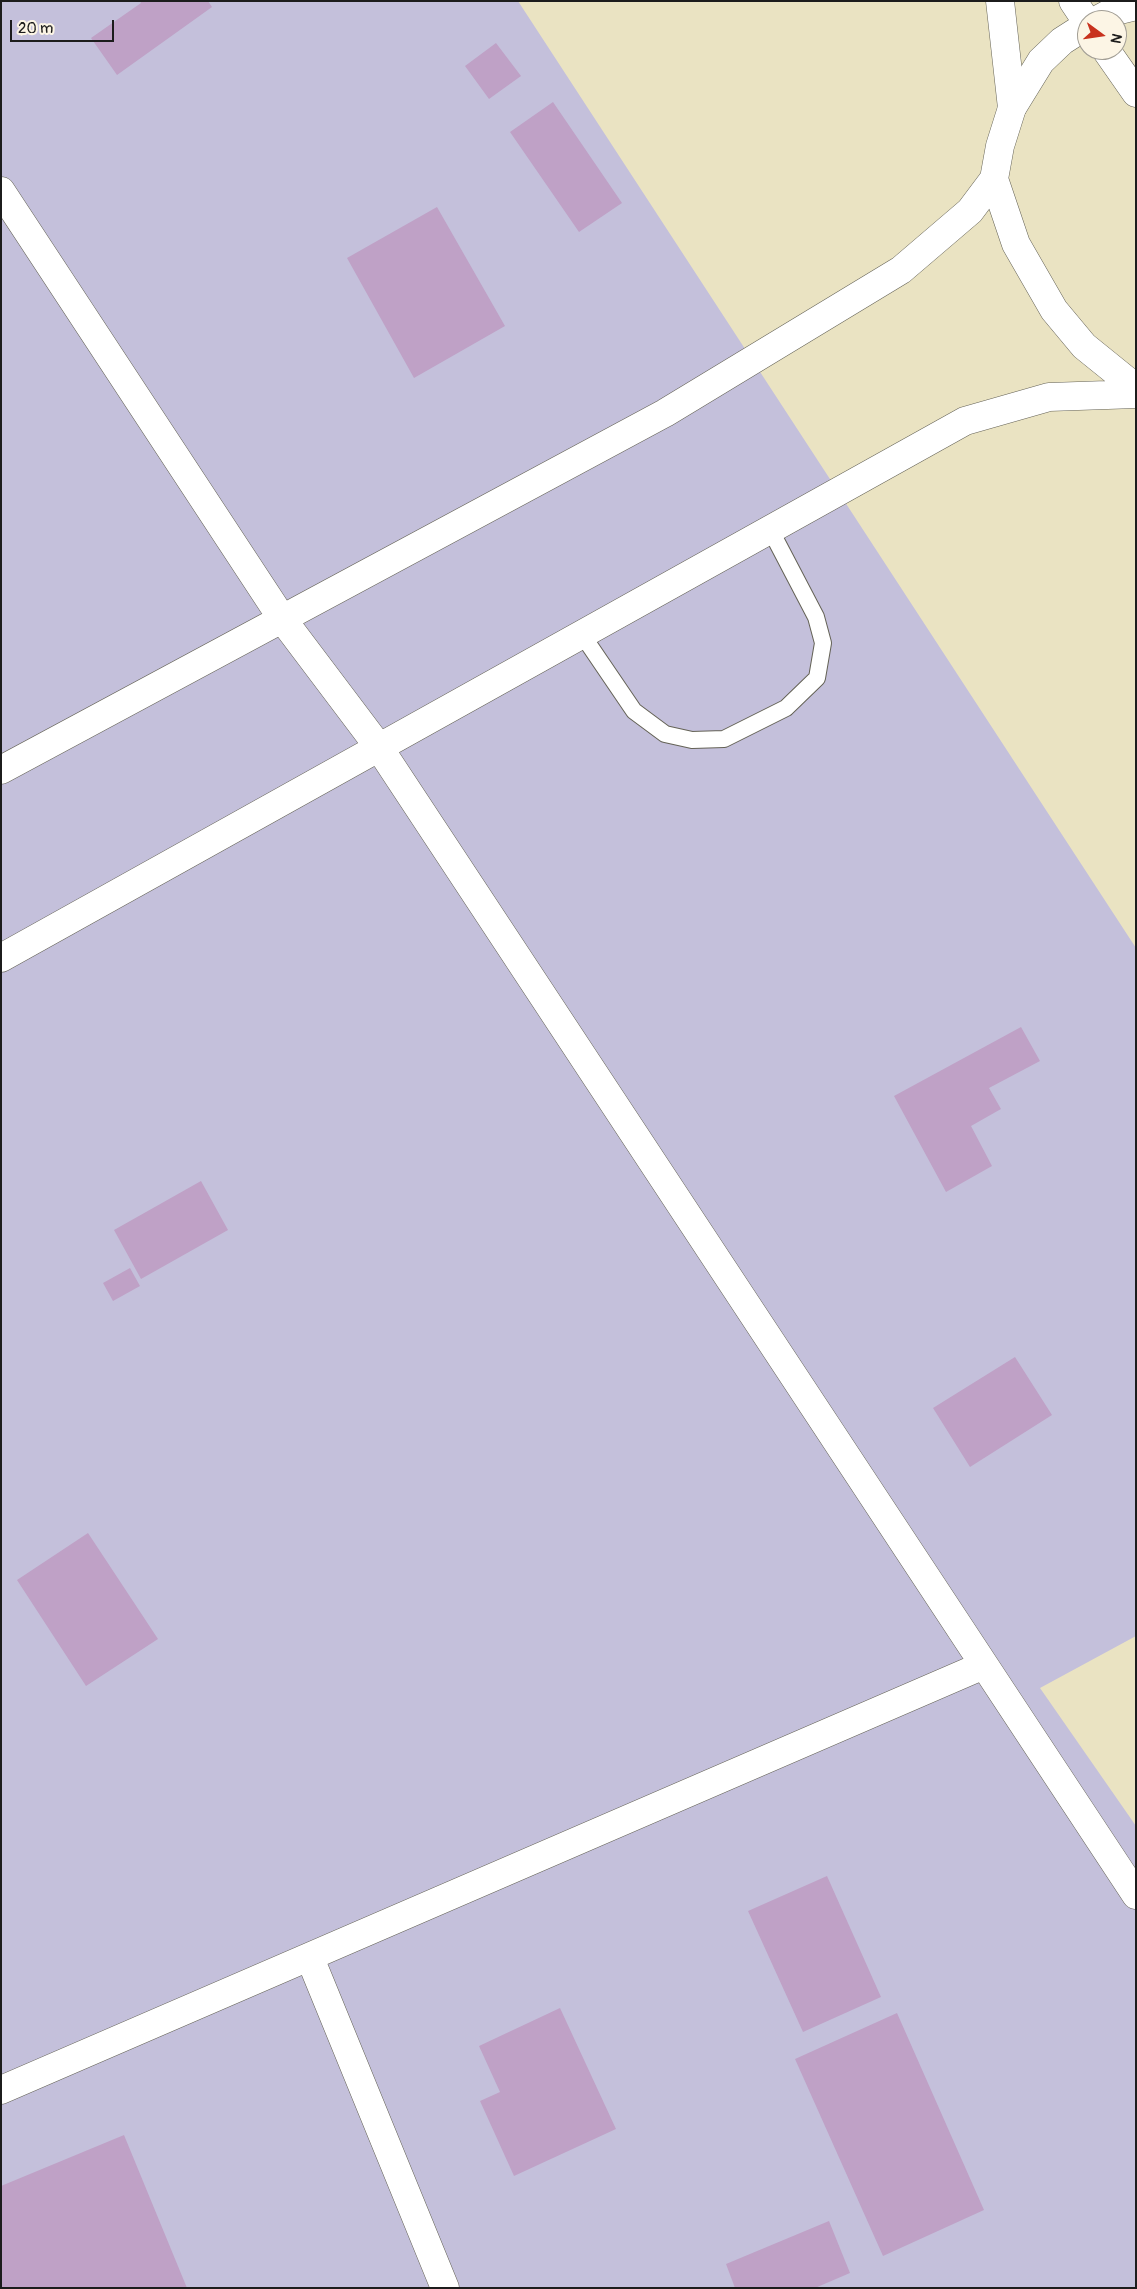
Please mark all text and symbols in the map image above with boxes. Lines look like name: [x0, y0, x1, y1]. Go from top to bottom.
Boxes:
scale bar: [12, 10, 116, 42]
north arrow: [1077, 10, 1127, 60]
text: 20 m: [18, 19, 53, 38]
text: N: [1107, 32, 1125, 45]

